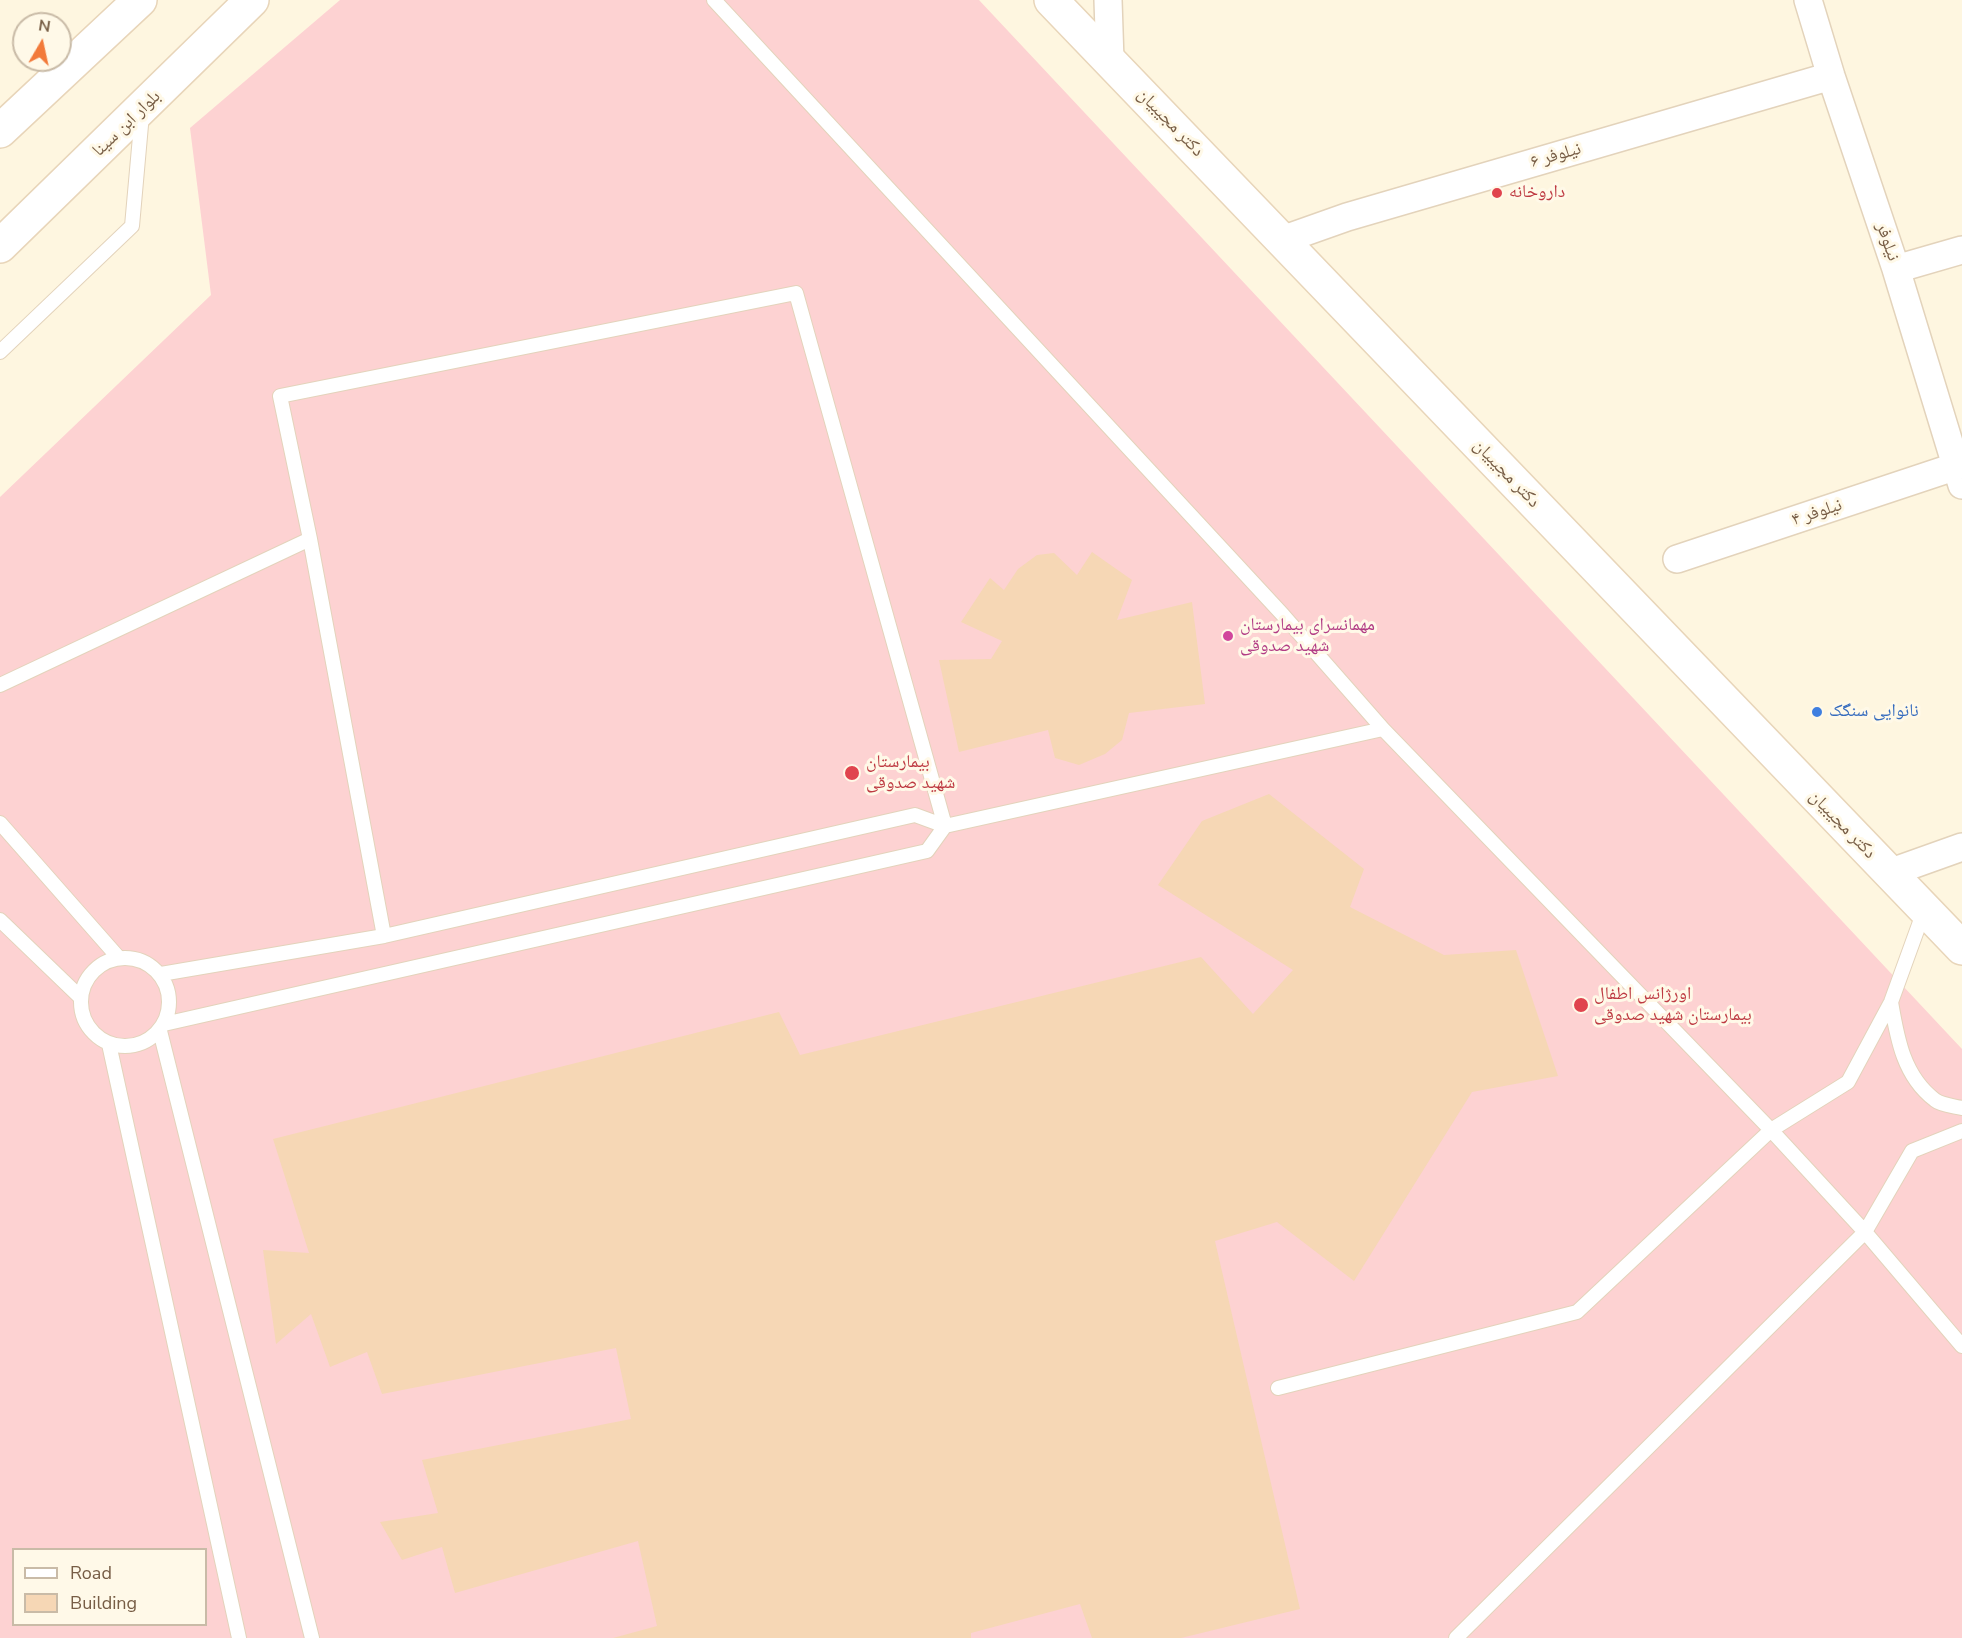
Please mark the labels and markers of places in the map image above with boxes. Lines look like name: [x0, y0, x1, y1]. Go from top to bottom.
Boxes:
place label: داروخانه: [1509, 182, 1565, 204]
marker: داروخانه: [1490, 186, 1504, 200]
place label: مهمانسرای بیمارستان شهید صدوقی: [1240, 615, 1375, 658]
marker: مهمانسرای بیمارستان شهید صدوقی: [1221, 629, 1235, 643]
place label: نانوایی سنگک: [1829, 701, 1919, 723]
marker: نانوایی سنگک: [1810, 705, 1824, 719]
place label: بیمارستان شهید صدوقی: [866, 752, 955, 795]
marker: بیمارستان شهید صدوقی: [843, 764, 861, 782]
place label: اورژانس اطفال بیمارستان شهید صدوقی: [1594, 984, 1752, 1026]
marker: اورژانس اطفال بیمارستان شهید صدوقی: [1572, 996, 1590, 1014]

